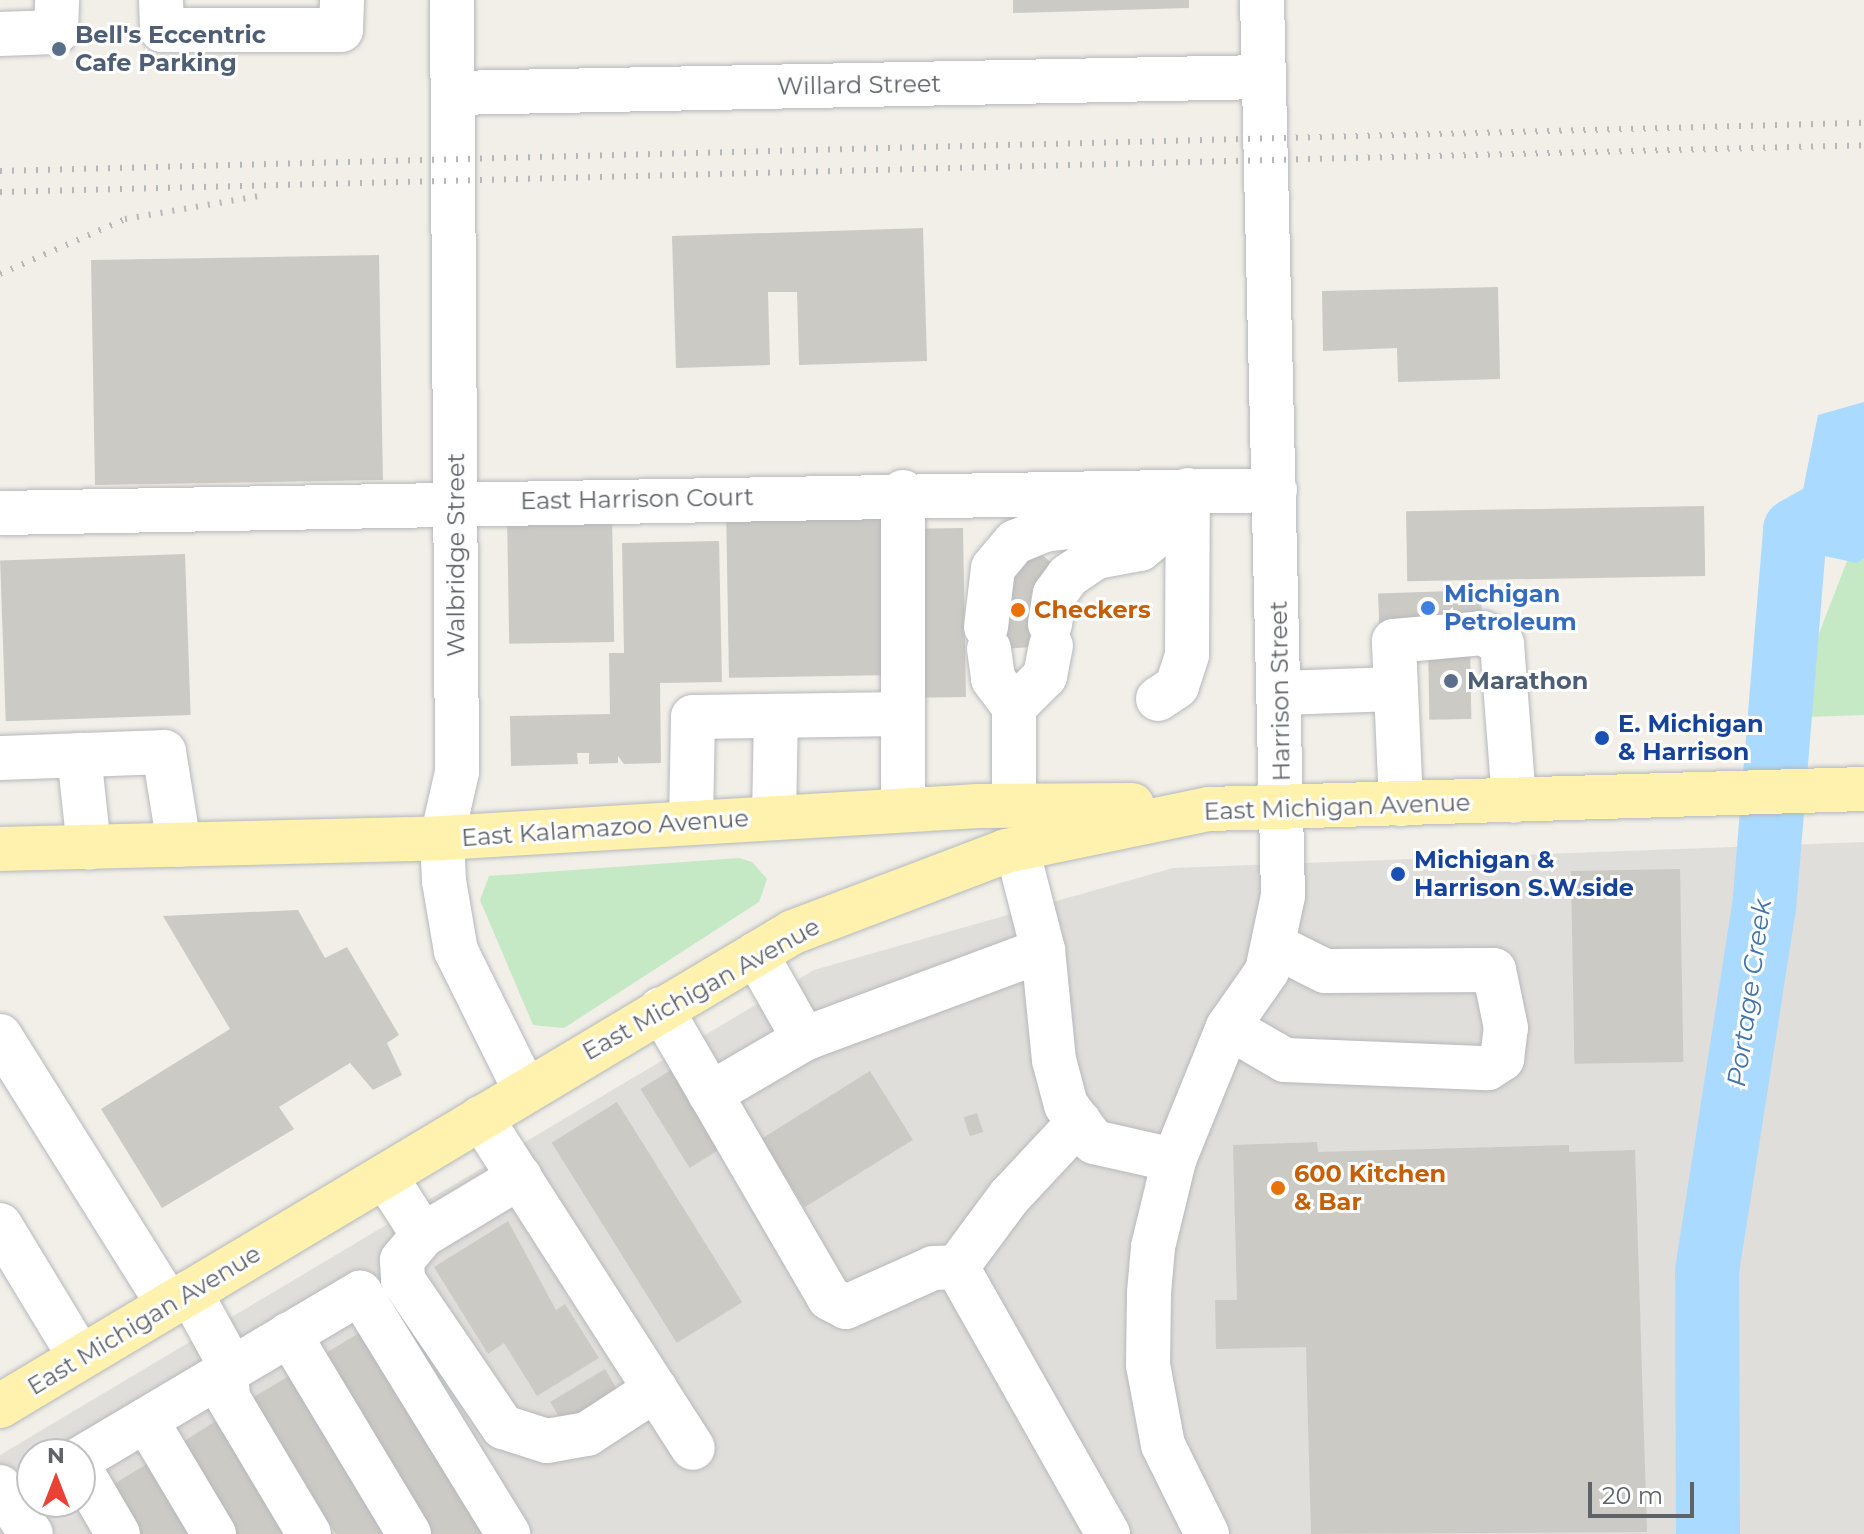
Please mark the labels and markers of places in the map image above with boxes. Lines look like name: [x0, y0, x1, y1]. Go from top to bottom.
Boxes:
place label: Bell's Eccentric Cafe Parking: [75, 21, 266, 77]
marker: Bell's Eccentric Cafe Parking: [50, 40, 68, 58]
place label: Michigan Petroleum: [1444, 580, 1577, 636]
place label: Checkers: [1034, 596, 1151, 624]
marker: Michigan Petroleum: [1419, 599, 1437, 617]
marker: Checkers: [1009, 601, 1027, 619]
place label: Marathon: [1467, 667, 1588, 695]
marker: Marathon: [1442, 672, 1460, 690]
place label: E. Michigan & Harrison: [1618, 710, 1764, 766]
marker: E. Michigan & Harrison: [1593, 729, 1611, 747]
place label: Michigan & Harrison S.W.side: [1414, 846, 1634, 902]
marker: Michigan & Harrison S.W.side: [1389, 865, 1407, 883]
place label: 600 Kitchen & Bar: [1294, 1160, 1446, 1216]
marker: 600 Kitchen & Bar: [1269, 1179, 1287, 1197]

